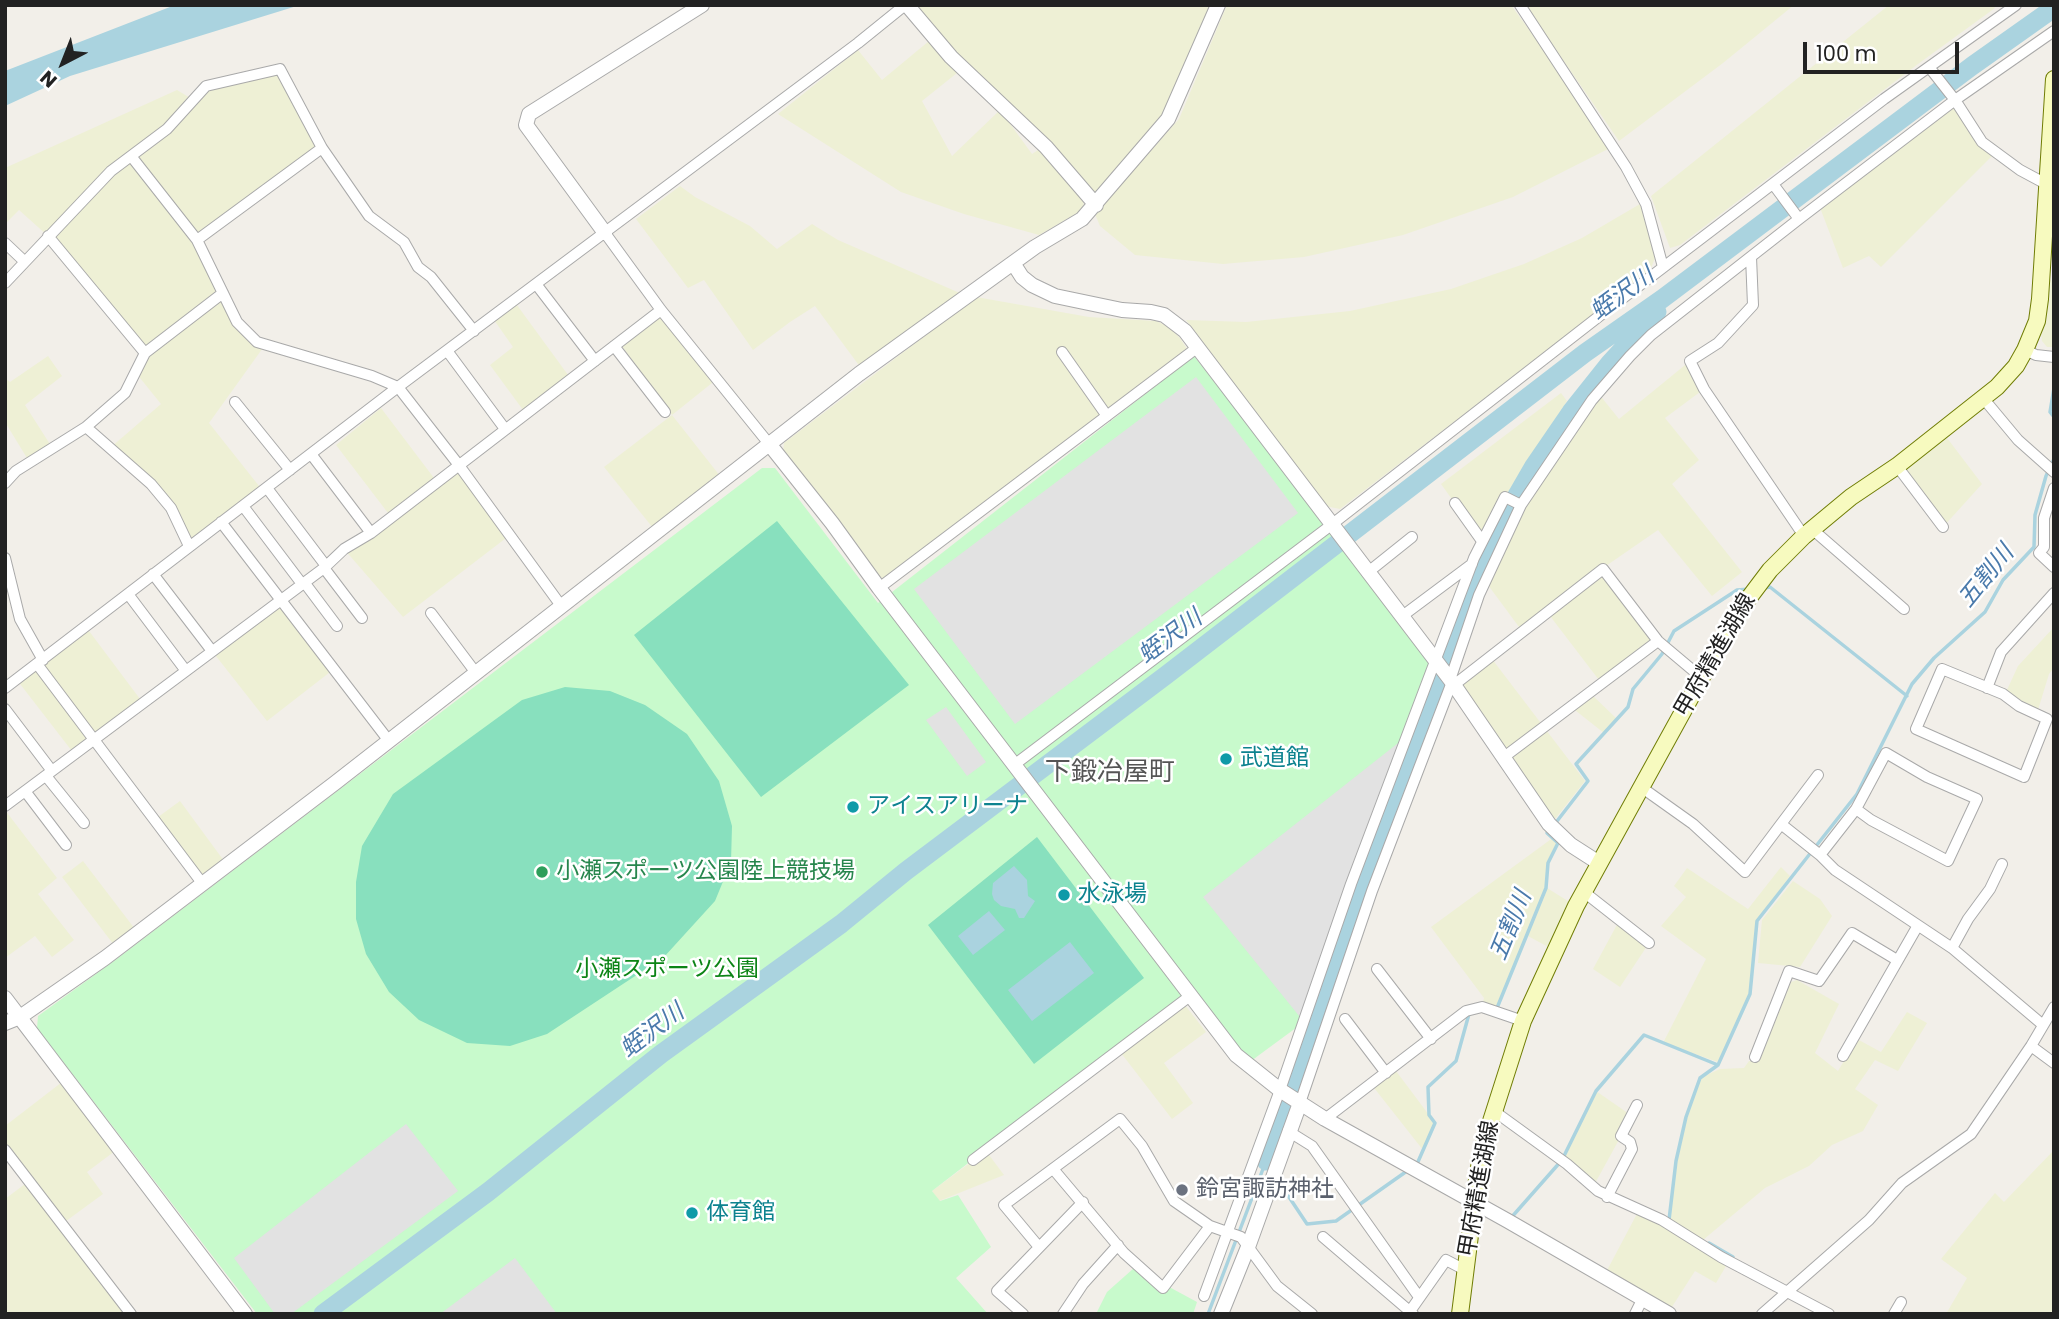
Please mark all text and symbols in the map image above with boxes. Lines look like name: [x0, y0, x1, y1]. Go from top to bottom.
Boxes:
north arrow: [28, 28, 98, 98]
scale bar: [1807, 28, 1963, 72]
text: 100 m: [1816, 39, 1876, 68]
text: N: [34, 64, 63, 94]
water label: 蛭沢川: [1585, 262, 1661, 328]
water label: 五割川: [1953, 540, 2021, 614]
street label: 甲府精進湖線: [1670, 589, 1762, 723]
water label: 蛭沢川: [1134, 605, 1208, 671]
place label: 武道館: [1240, 745, 1309, 773]
marker: 武道館: [1218, 751, 1234, 767]
district label: 下鍛冶屋町: [1045, 757, 1175, 789]
place label: アイスアリーナ: [867, 793, 1028, 821]
marker: アイスアリーナ: [845, 799, 861, 815]
place label: 小瀬スポーツ公園陸上競技場: [556, 858, 855, 886]
marker: 小瀬スポーツ公園陸上競技場: [534, 864, 550, 880]
place label: 水泳場: [1078, 881, 1147, 909]
marker: 水泳場: [1056, 887, 1072, 903]
water label: 五割川: [1485, 887, 1539, 965]
park label: 小瀬スポーツ公園: [575, 956, 759, 984]
water label: 蛭沢川: [616, 999, 690, 1065]
street label: 甲府精進湖線: [1454, 1119, 1506, 1259]
place label: 鈴宮諏訪神社: [1196, 1176, 1334, 1204]
marker: 鈴宮諏訪神社: [1174, 1182, 1190, 1198]
place label: 体育館: [706, 1199, 775, 1227]
marker: 体育館: [684, 1205, 700, 1221]

